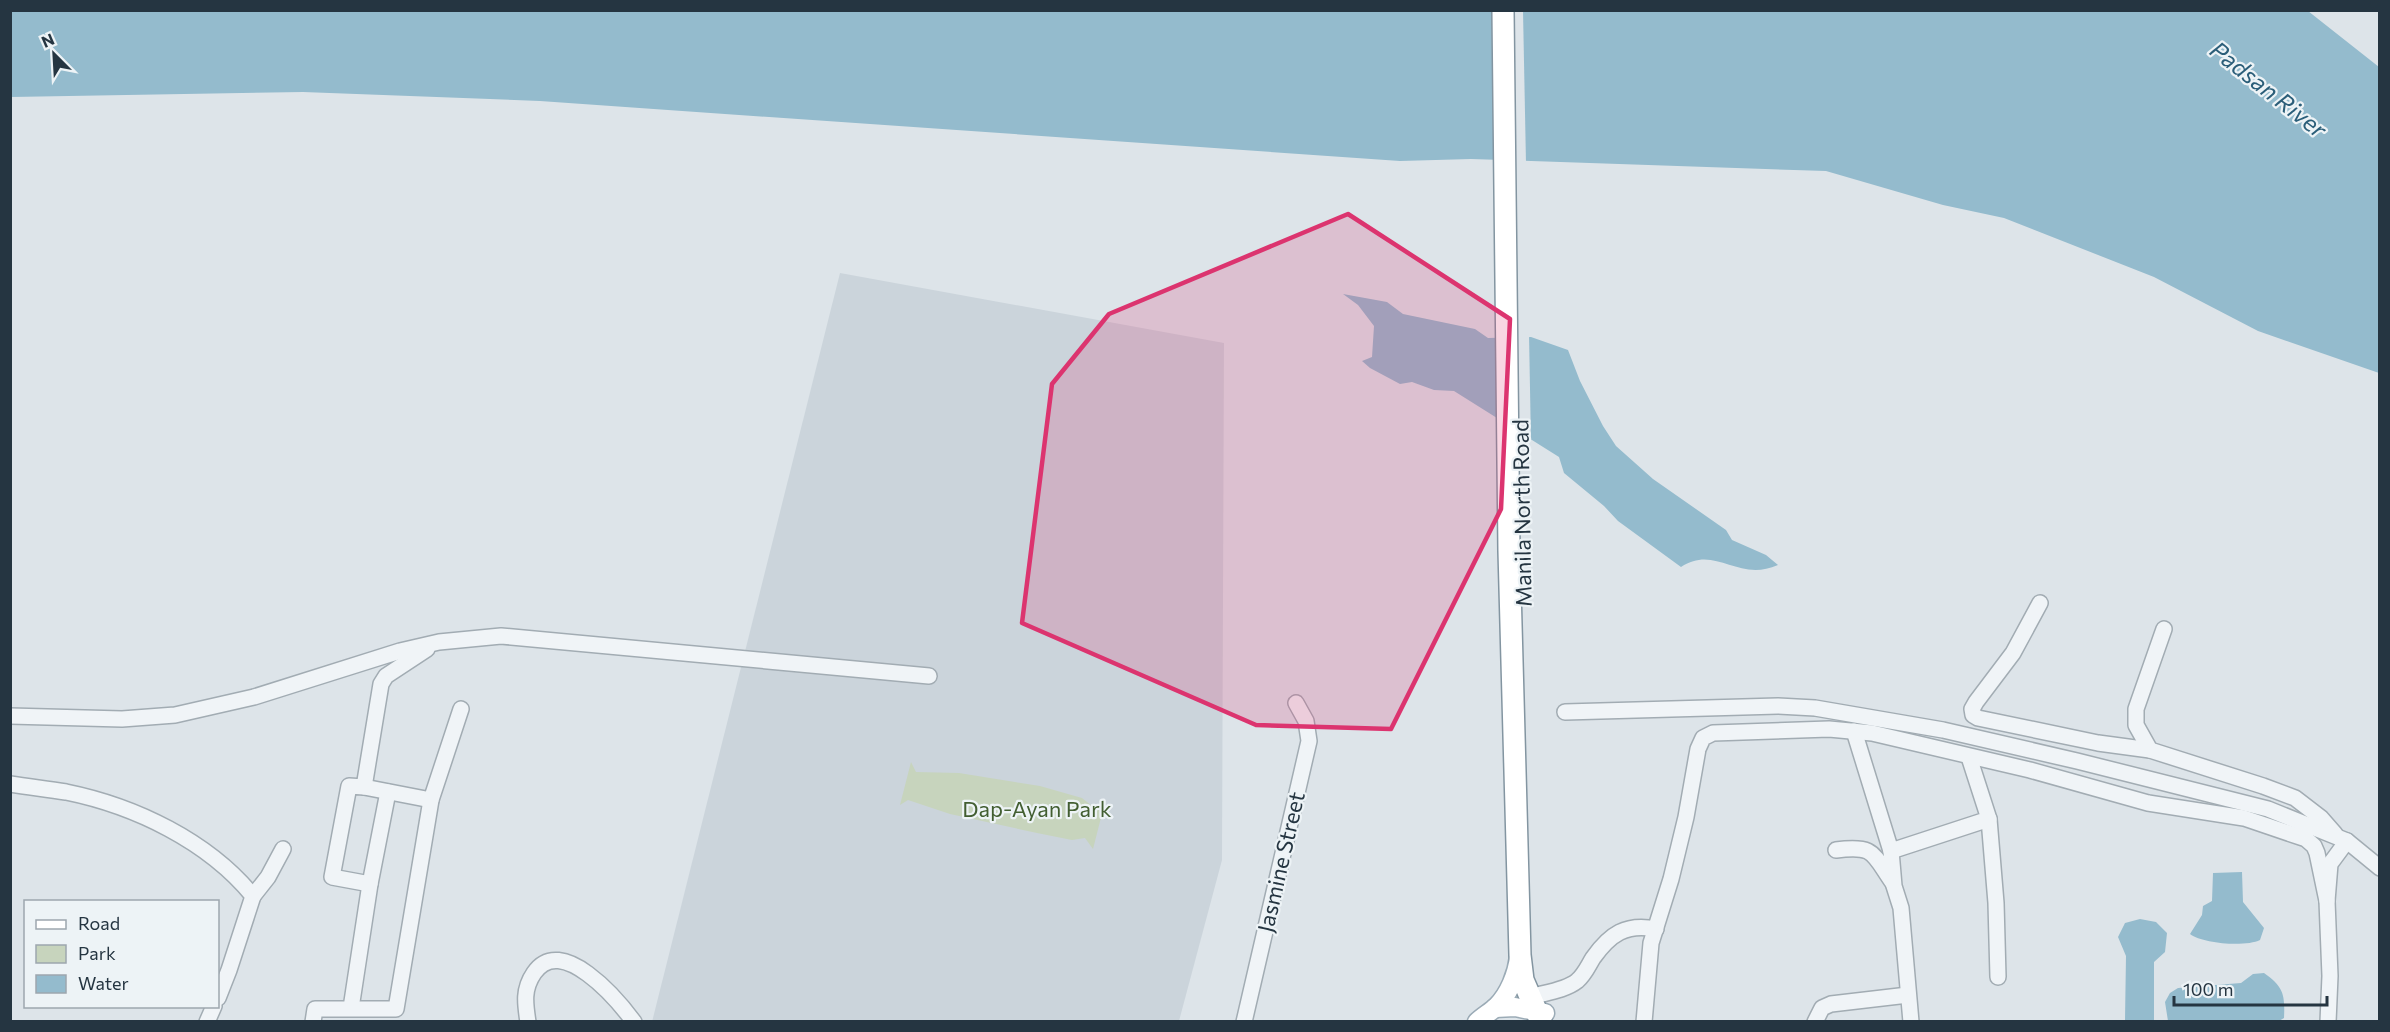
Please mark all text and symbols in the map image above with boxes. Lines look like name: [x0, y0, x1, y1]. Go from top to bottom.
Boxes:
north arrow: [24, 24, 84, 84]
text: N: [38, 29, 57, 51]
water label: Padsan River: [2205, 34, 2334, 144]
street label: Manila North Road: [1506, 419, 1537, 607]
street label: Jasmine Street: [1251, 789, 1310, 935]
park label: Dap-Ayan Park: [962, 795, 1112, 822]
legend: [24, 900, 219, 1008]
text: Road: [78, 912, 120, 934]
text: Park: [78, 942, 116, 964]
scale bar: [2174, 969, 2327, 1007]
text: Water: [78, 972, 129, 994]
text: 100 m: [2183, 978, 2233, 1000]

